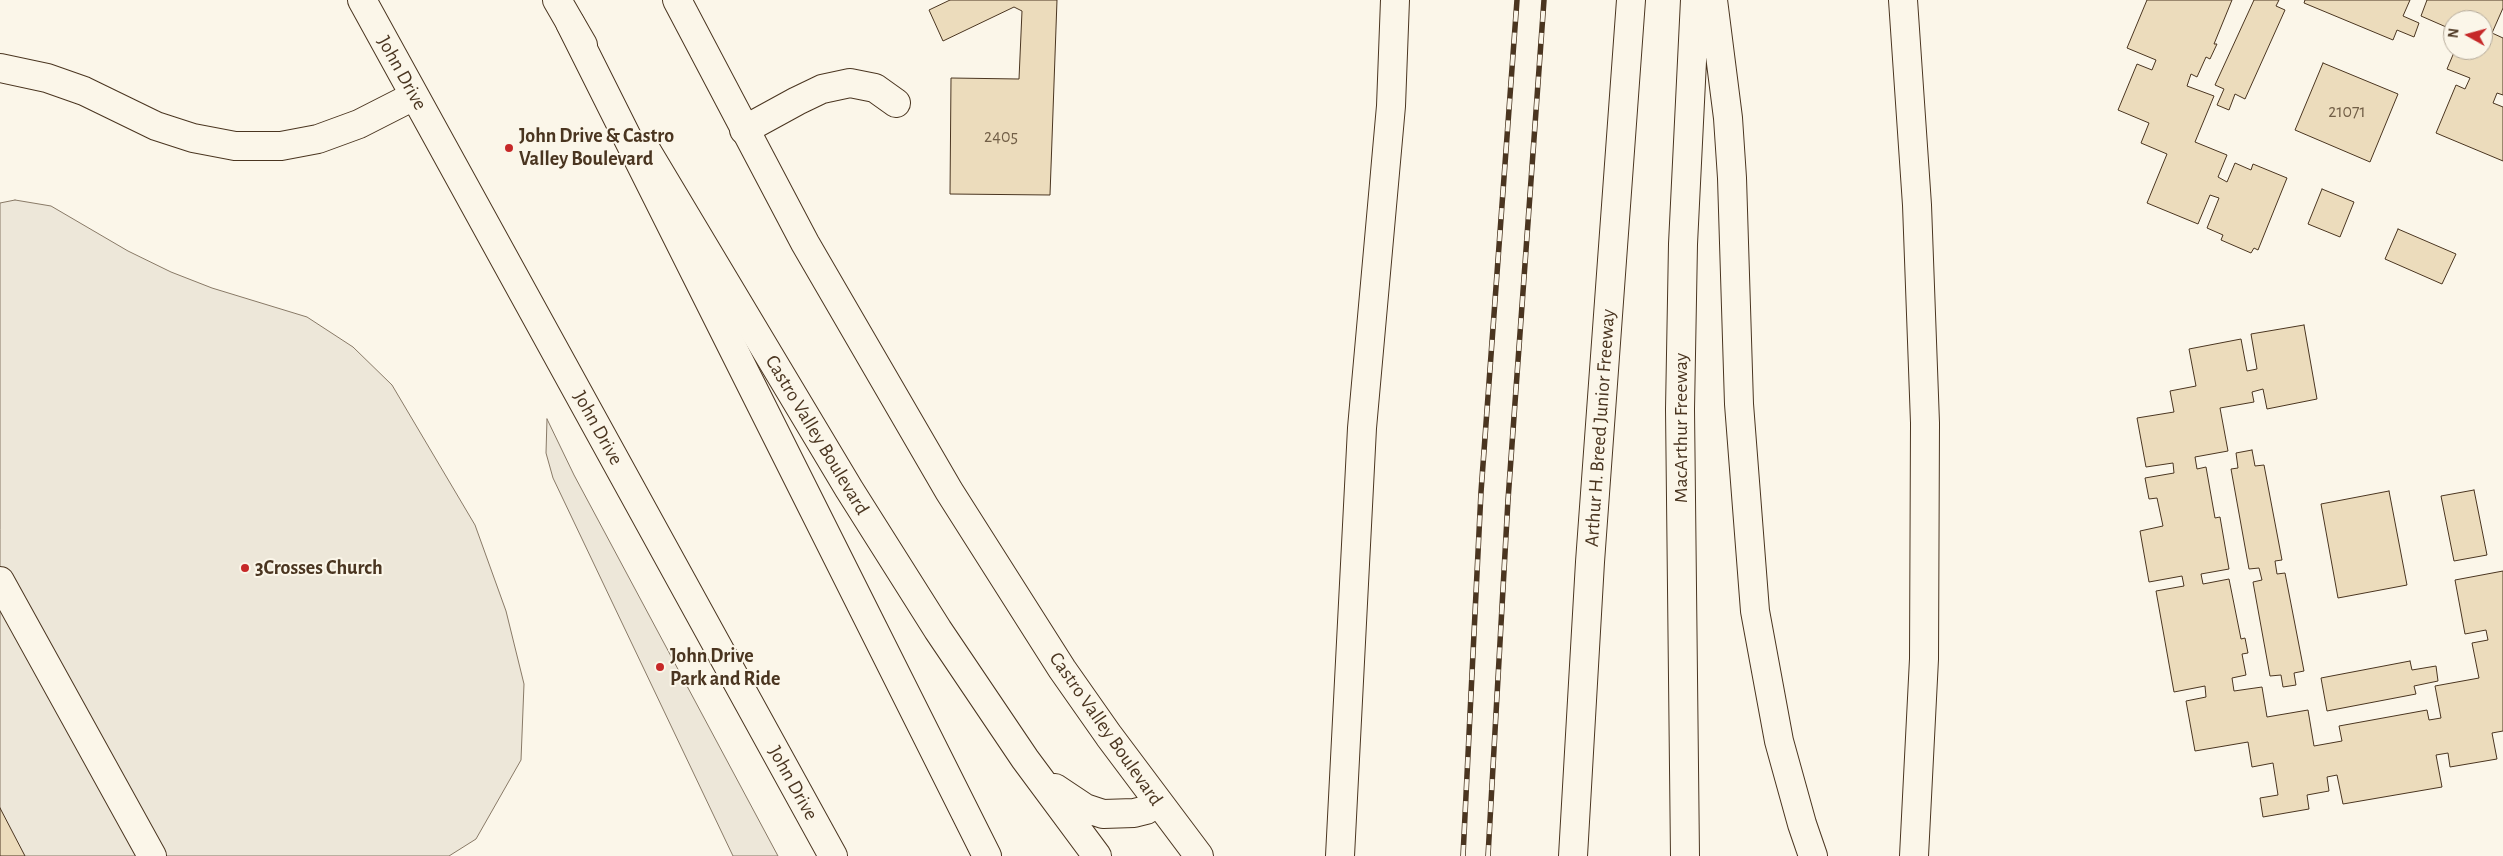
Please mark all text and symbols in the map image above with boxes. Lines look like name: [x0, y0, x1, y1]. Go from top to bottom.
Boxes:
north arrow: [2443, 10, 2493, 60]
text: N: [2447, 28, 2462, 39]
street label: John Drive: [372, 32, 432, 114]
house number: 21071: [2328, 101, 2366, 123]
place label: John Drive & Castro Valley Boulevard: [519, 124, 674, 171]
house number: 2405: [984, 126, 1018, 148]
marker: John Drive & Castro Valley Boulevard: [503, 142, 515, 154]
street label: Arthur H. Breed Junior Freeway: [1580, 308, 1620, 548]
street label: Castro Valley Boulevard: [760, 351, 874, 519]
street label: MacArthur Freeway: [1669, 353, 1693, 503]
street label: John Drive: [568, 387, 628, 469]
place label: 3Crosses Church: [255, 556, 383, 580]
marker: 3Crosses Church: [239, 562, 251, 574]
place label: John Drive Park and Ride: [670, 644, 780, 691]
street label: Castro Valley Boulevard: [1044, 648, 1168, 810]
marker: John Drive Park and Ride: [654, 661, 666, 673]
street label: John Drive: [763, 742, 823, 824]

